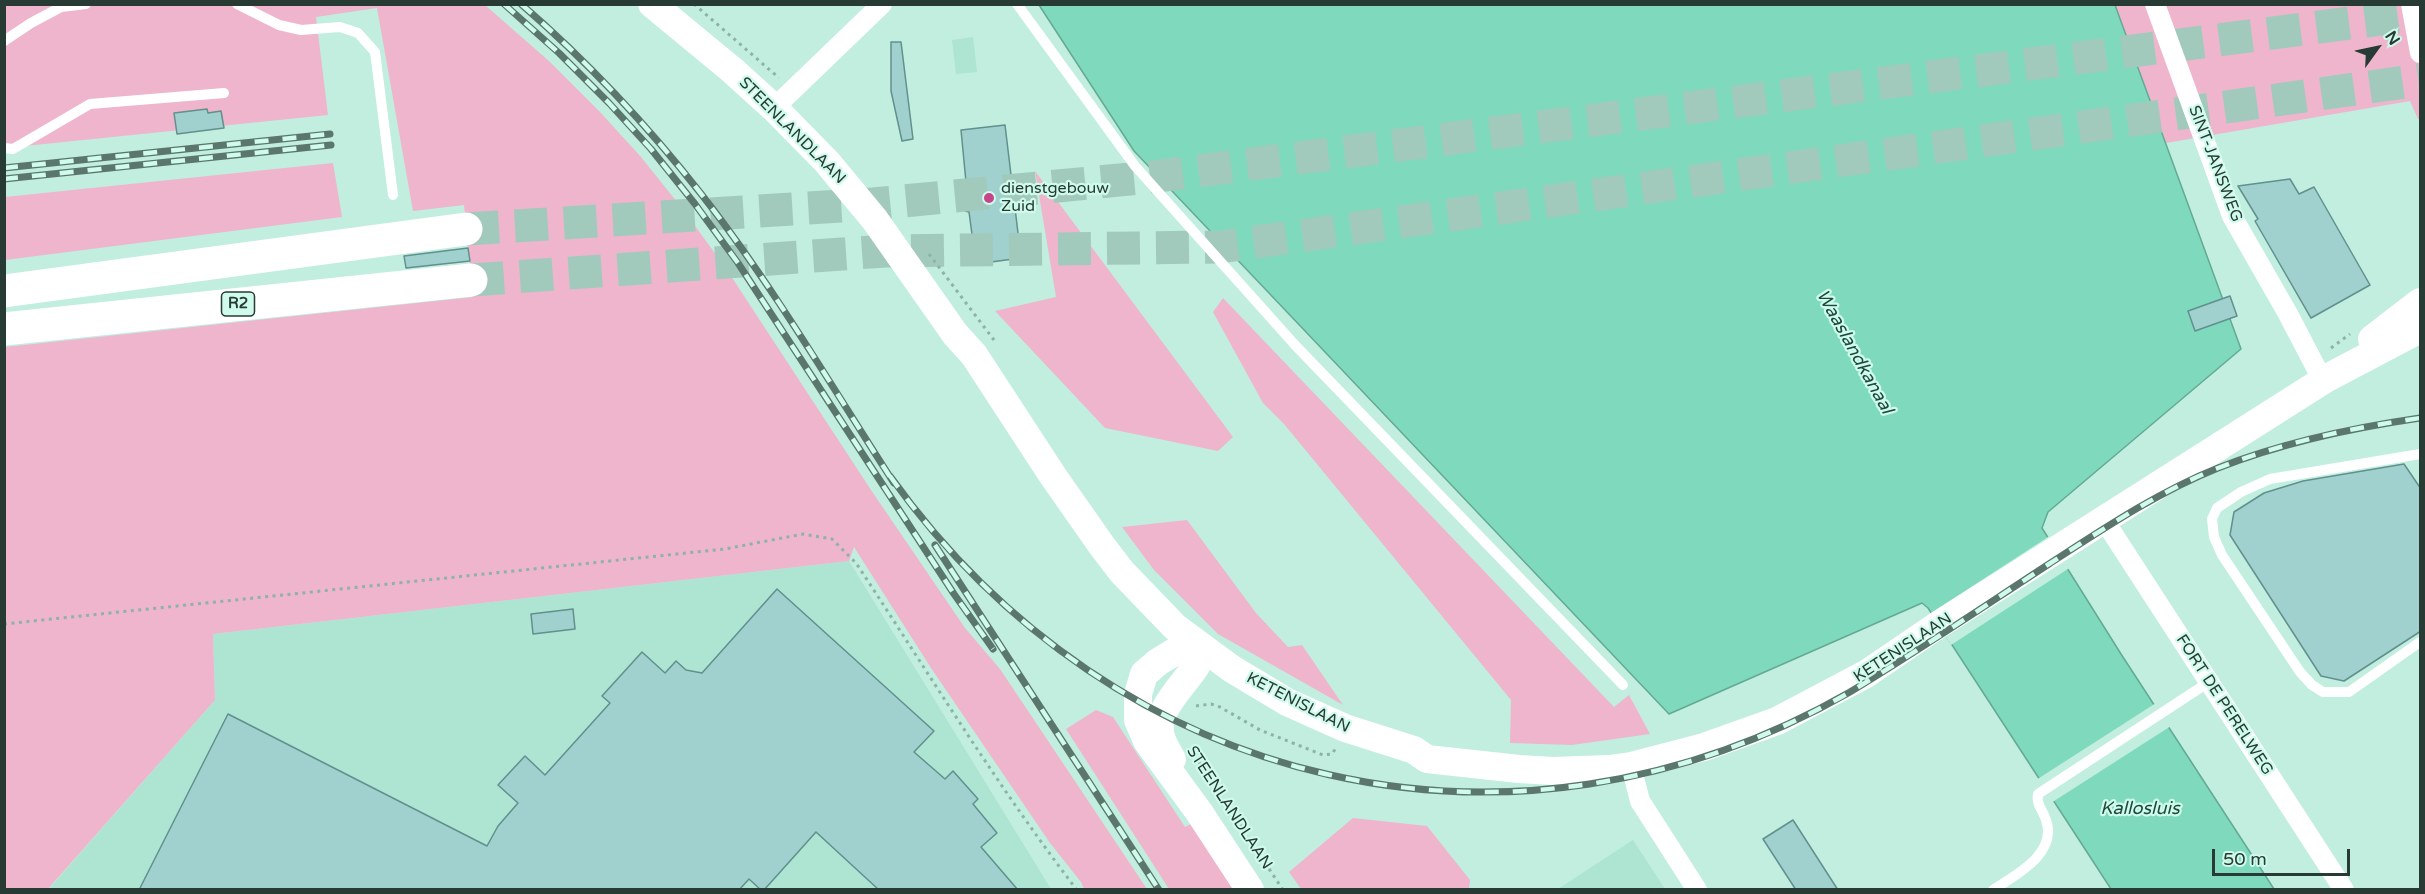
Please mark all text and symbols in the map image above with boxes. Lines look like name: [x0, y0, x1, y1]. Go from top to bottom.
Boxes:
north arrow: [2347, 18, 2407, 78]
text: N: [2380, 27, 2404, 49]
street label: STEENLANDLAAN: [735, 74, 849, 188]
street label: SINT-JANSWEG: [2184, 103, 2246, 225]
place label: dienstgebouw Zuid: [1001, 179, 1109, 217]
marker: dienstgebouw Zuid: [982, 191, 996, 205]
water label: Waaslandkanaal: [1811, 286, 1897, 418]
road number: R2: [222, 292, 254, 316]
street label: KETENISLAAN: [1850, 609, 1956, 687]
street label: FORT DE PERELWEG: [2171, 631, 2277, 779]
street label: KETENISLAAN: [1243, 669, 1353, 737]
street label: STEENLANDLAAN: [1182, 743, 1276, 873]
water label: Kallosluis: [2100, 798, 2180, 820]
scale bar: [2215, 837, 2353, 875]
text: 50 m: [2223, 848, 2267, 870]

